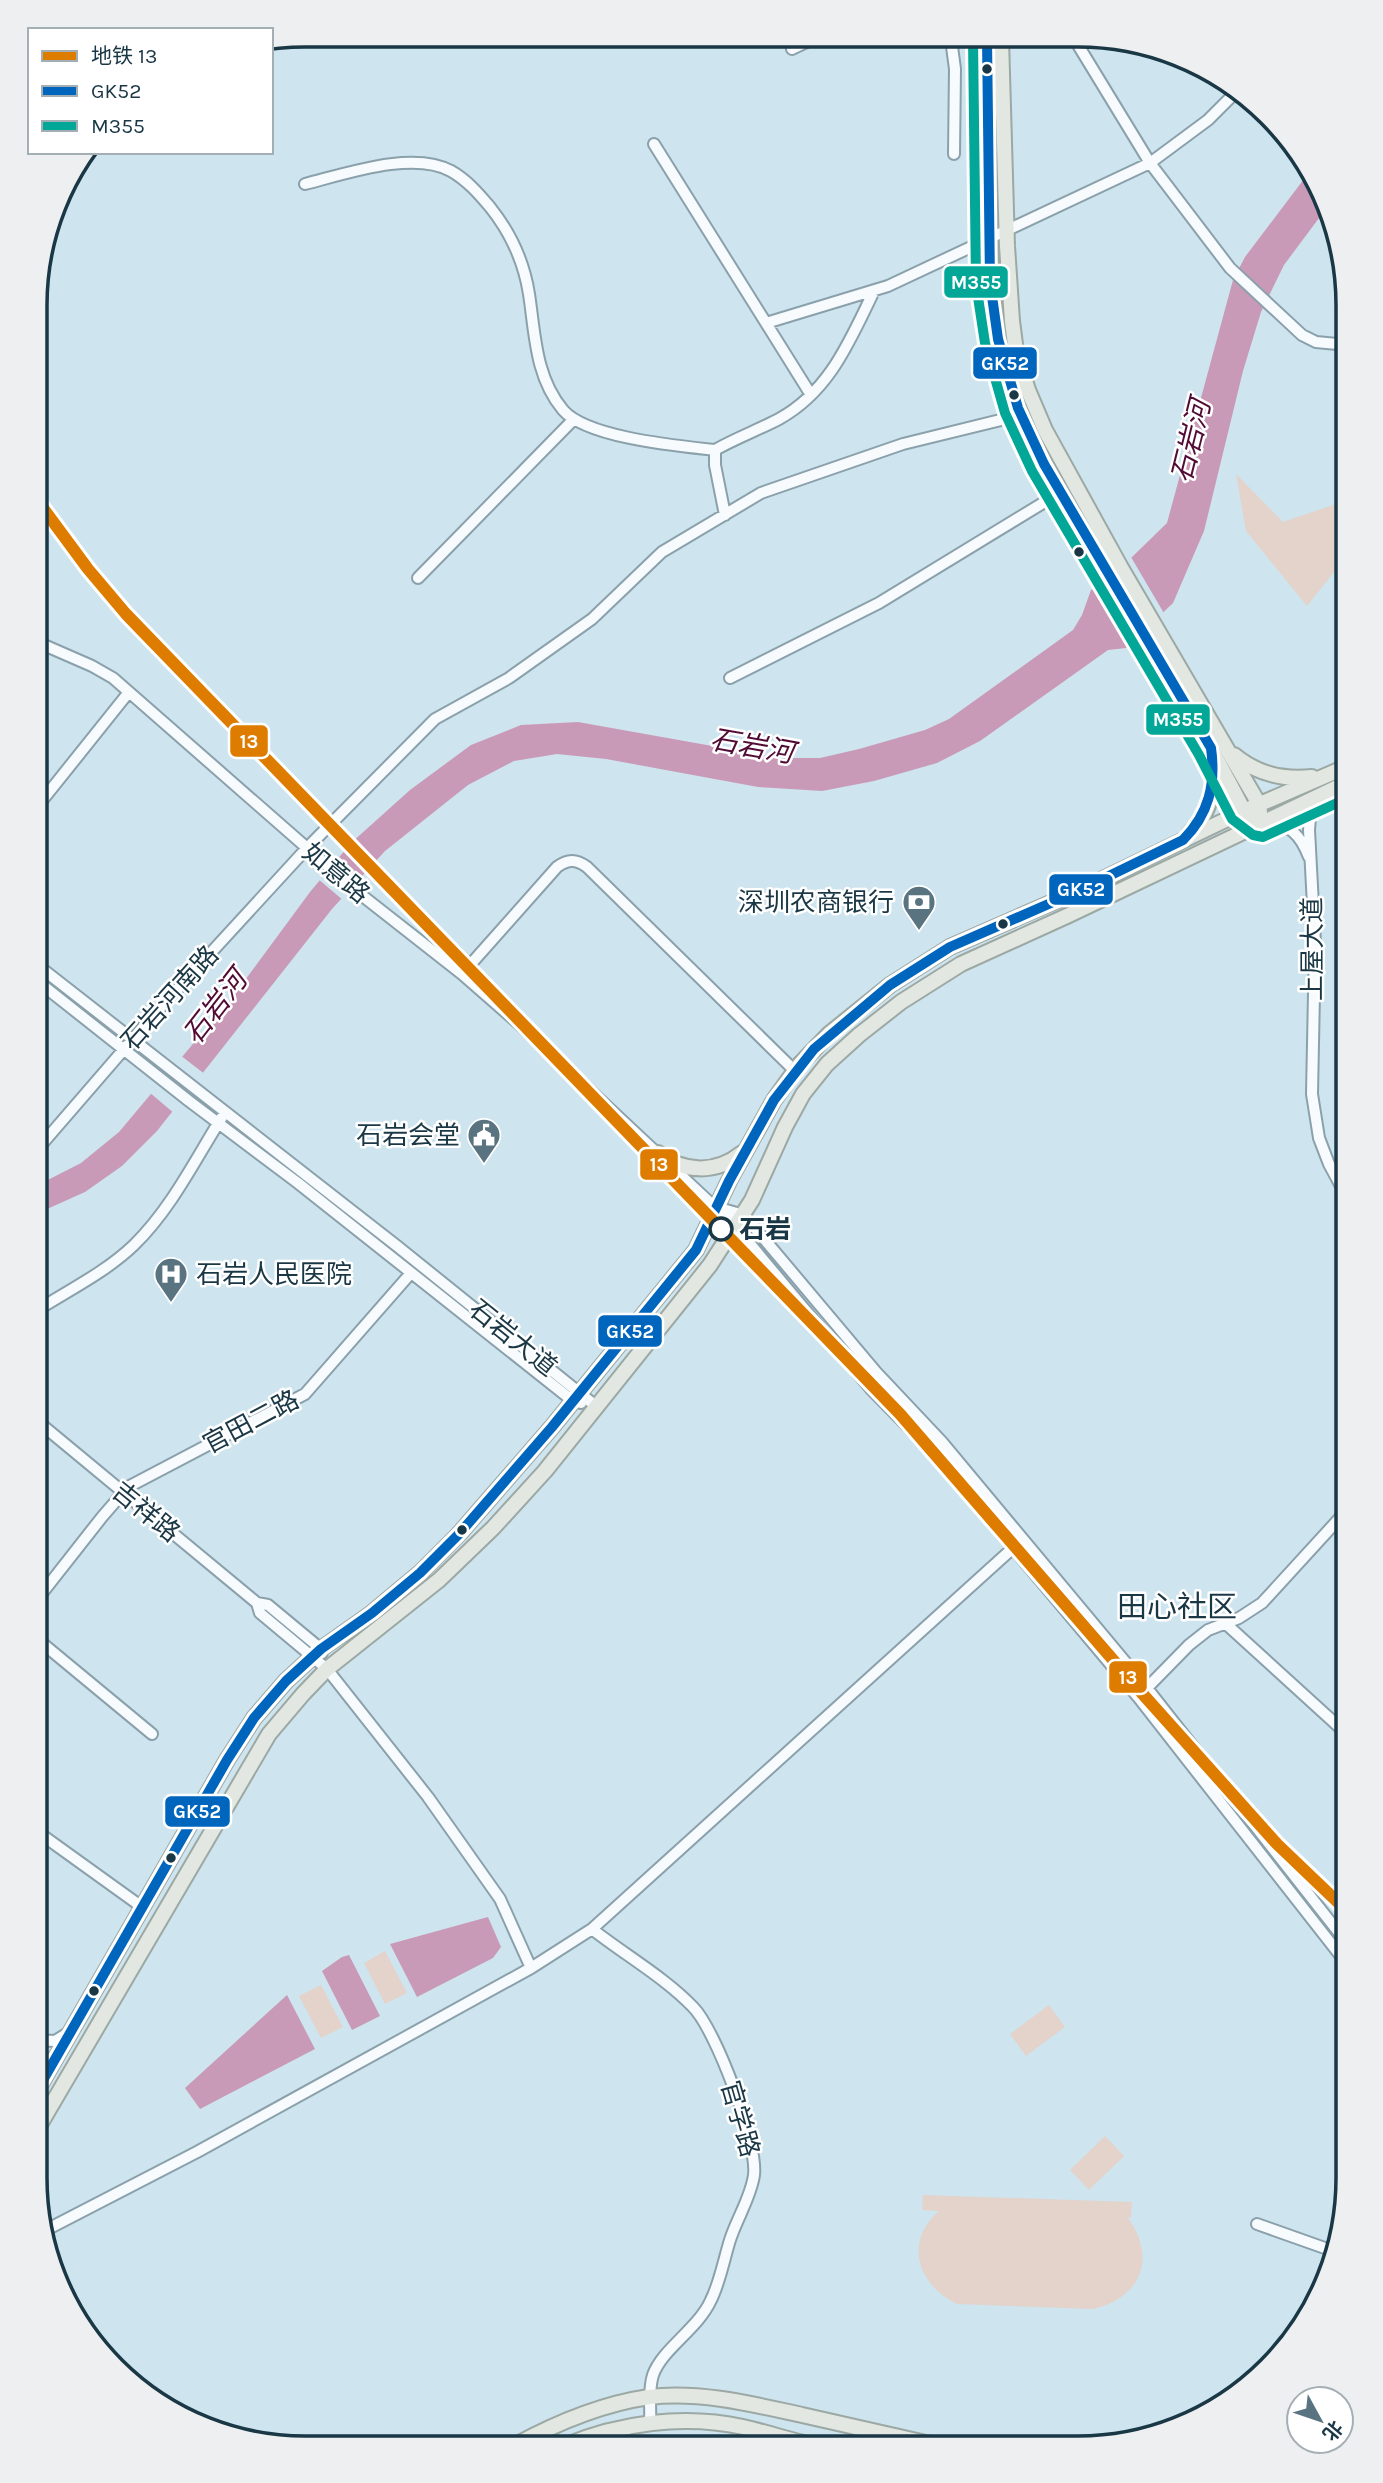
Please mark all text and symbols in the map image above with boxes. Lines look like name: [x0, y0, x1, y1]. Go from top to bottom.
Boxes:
legend: [28, 28, 273, 154]
text: 地铁 13: [91, 44, 157, 68]
unlabelled marker: [980, 62, 994, 76]
text: GK52: [91, 79, 141, 103]
text: M355: [91, 114, 145, 138]
line badge: M355: [943, 265, 1009, 299]
text: M355: [951, 272, 1001, 294]
line badge: GK52: [972, 346, 1038, 380]
text: GK52: [981, 353, 1029, 375]
unlabelled marker: [1007, 388, 1021, 402]
water label: 石岩河: [1165, 391, 1218, 486]
unlabelled marker: [1072, 545, 1086, 559]
line badge: M355: [1145, 703, 1211, 736]
text: M355: [1153, 709, 1203, 731]
water label: 石岩河: [708, 722, 801, 770]
line badge: 13: [229, 724, 269, 758]
text: 13: [240, 731, 258, 753]
street label: 如意路: [296, 836, 376, 910]
line badge: GK52: [1048, 873, 1114, 906]
text: GK52: [1057, 879, 1105, 901]
bank icon: 深圳农商银行: [900, 883, 938, 932]
place label: 深圳农商银行: [738, 887, 894, 918]
street label: 上屋大道: [1297, 897, 1328, 1001]
unlabelled marker: [996, 917, 1010, 931]
street label: 石岩河南路: [115, 939, 225, 1057]
water label: 石岩河: [176, 964, 254, 1050]
public building icon: 石岩会堂: [465, 1116, 503, 1165]
place label: 石岩会堂: [356, 1120, 460, 1151]
line badge: 13: [639, 1148, 679, 1181]
text: 13: [650, 1154, 668, 1176]
place label: 石岩: [739, 1214, 791, 1245]
marker: 石岩: [709, 1217, 733, 1241]
hospital icon: 石岩人民医院: [152, 1255, 190, 1304]
place label: 石岩人民医院: [196, 1259, 352, 1290]
street label: 石岩大道: [463, 1293, 563, 1383]
line badge: GK52: [597, 1314, 663, 1348]
text: GK52: [606, 1321, 654, 1343]
street label: 官田二路: [198, 1384, 304, 1460]
street label: 吉祥路: [106, 1475, 186, 1549]
unlabelled marker: [455, 1523, 469, 1537]
district label: 田心社区: [1117, 1589, 1237, 1625]
line badge: 13: [1108, 1660, 1148, 1694]
text: 13: [1119, 1667, 1137, 1689]
line badge: GK52: [164, 1795, 231, 1828]
text: GK52: [173, 1801, 221, 1823]
unlabelled marker: [164, 1851, 178, 1865]
unlabelled marker: [87, 1984, 101, 1998]
street label: 官学路: [714, 2077, 766, 2161]
north arrow: [1285, 2385, 1355, 2455]
text: 北: [1318, 2416, 1347, 2445]

